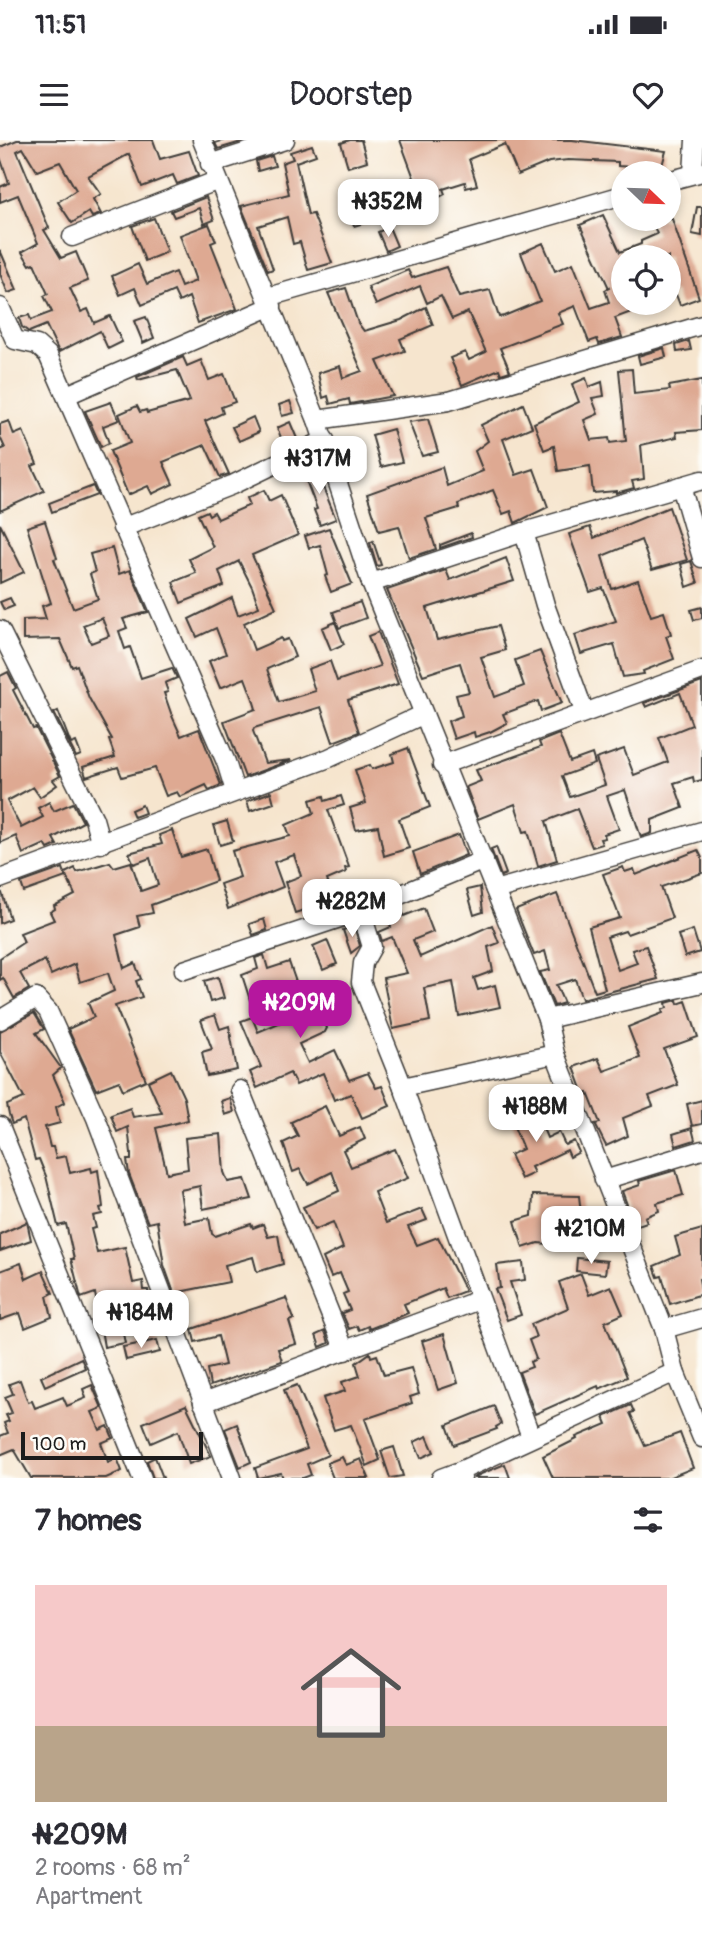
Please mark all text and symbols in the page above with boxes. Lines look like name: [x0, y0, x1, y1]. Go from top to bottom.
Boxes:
text: 11:51: [35, 9, 87, 41]
text: Doorstep: [289, 75, 413, 115]
icon: menu: [35, 76, 73, 114]
icon: heart: [629, 76, 667, 114]
north arrow: [611, 161, 681, 231]
map controls: [611, 161, 681, 315]
pin: ₦352M: [339, 180, 437, 239]
text: ₦352M: [354, 187, 422, 216]
button: locate: [611, 245, 681, 315]
pin: ₦317M: [270, 436, 368, 496]
text: ₦317M: [287, 444, 351, 473]
pin: ₦282M: [303, 880, 401, 939]
text: ₦282M: [318, 887, 386, 916]
pin: ₦209M: [251, 981, 349, 1040]
text: ₦209M: [265, 988, 335, 1017]
pin: ₦188M: [487, 1084, 585, 1144]
text: ₦188M: [505, 1092, 567, 1121]
pin: ₦210M: [542, 1206, 640, 1266]
text: ₦210M: [557, 1214, 625, 1243]
pin: ₦184M: [92, 1290, 190, 1350]
text: ₦184M: [109, 1298, 173, 1327]
scale bar: [21, 1429, 203, 1461]
text: 100 m: [32, 1432, 86, 1456]
icon: filters: [629, 1501, 667, 1539]
text: 7 homes: [35, 1502, 142, 1539]
icon: home: [288, 1630, 414, 1756]
text: ₦209M: [35, 1816, 127, 1853]
text: 2 rooms · 68 m²: [35, 1853, 191, 1882]
text: Apartment: [35, 1882, 142, 1911]

